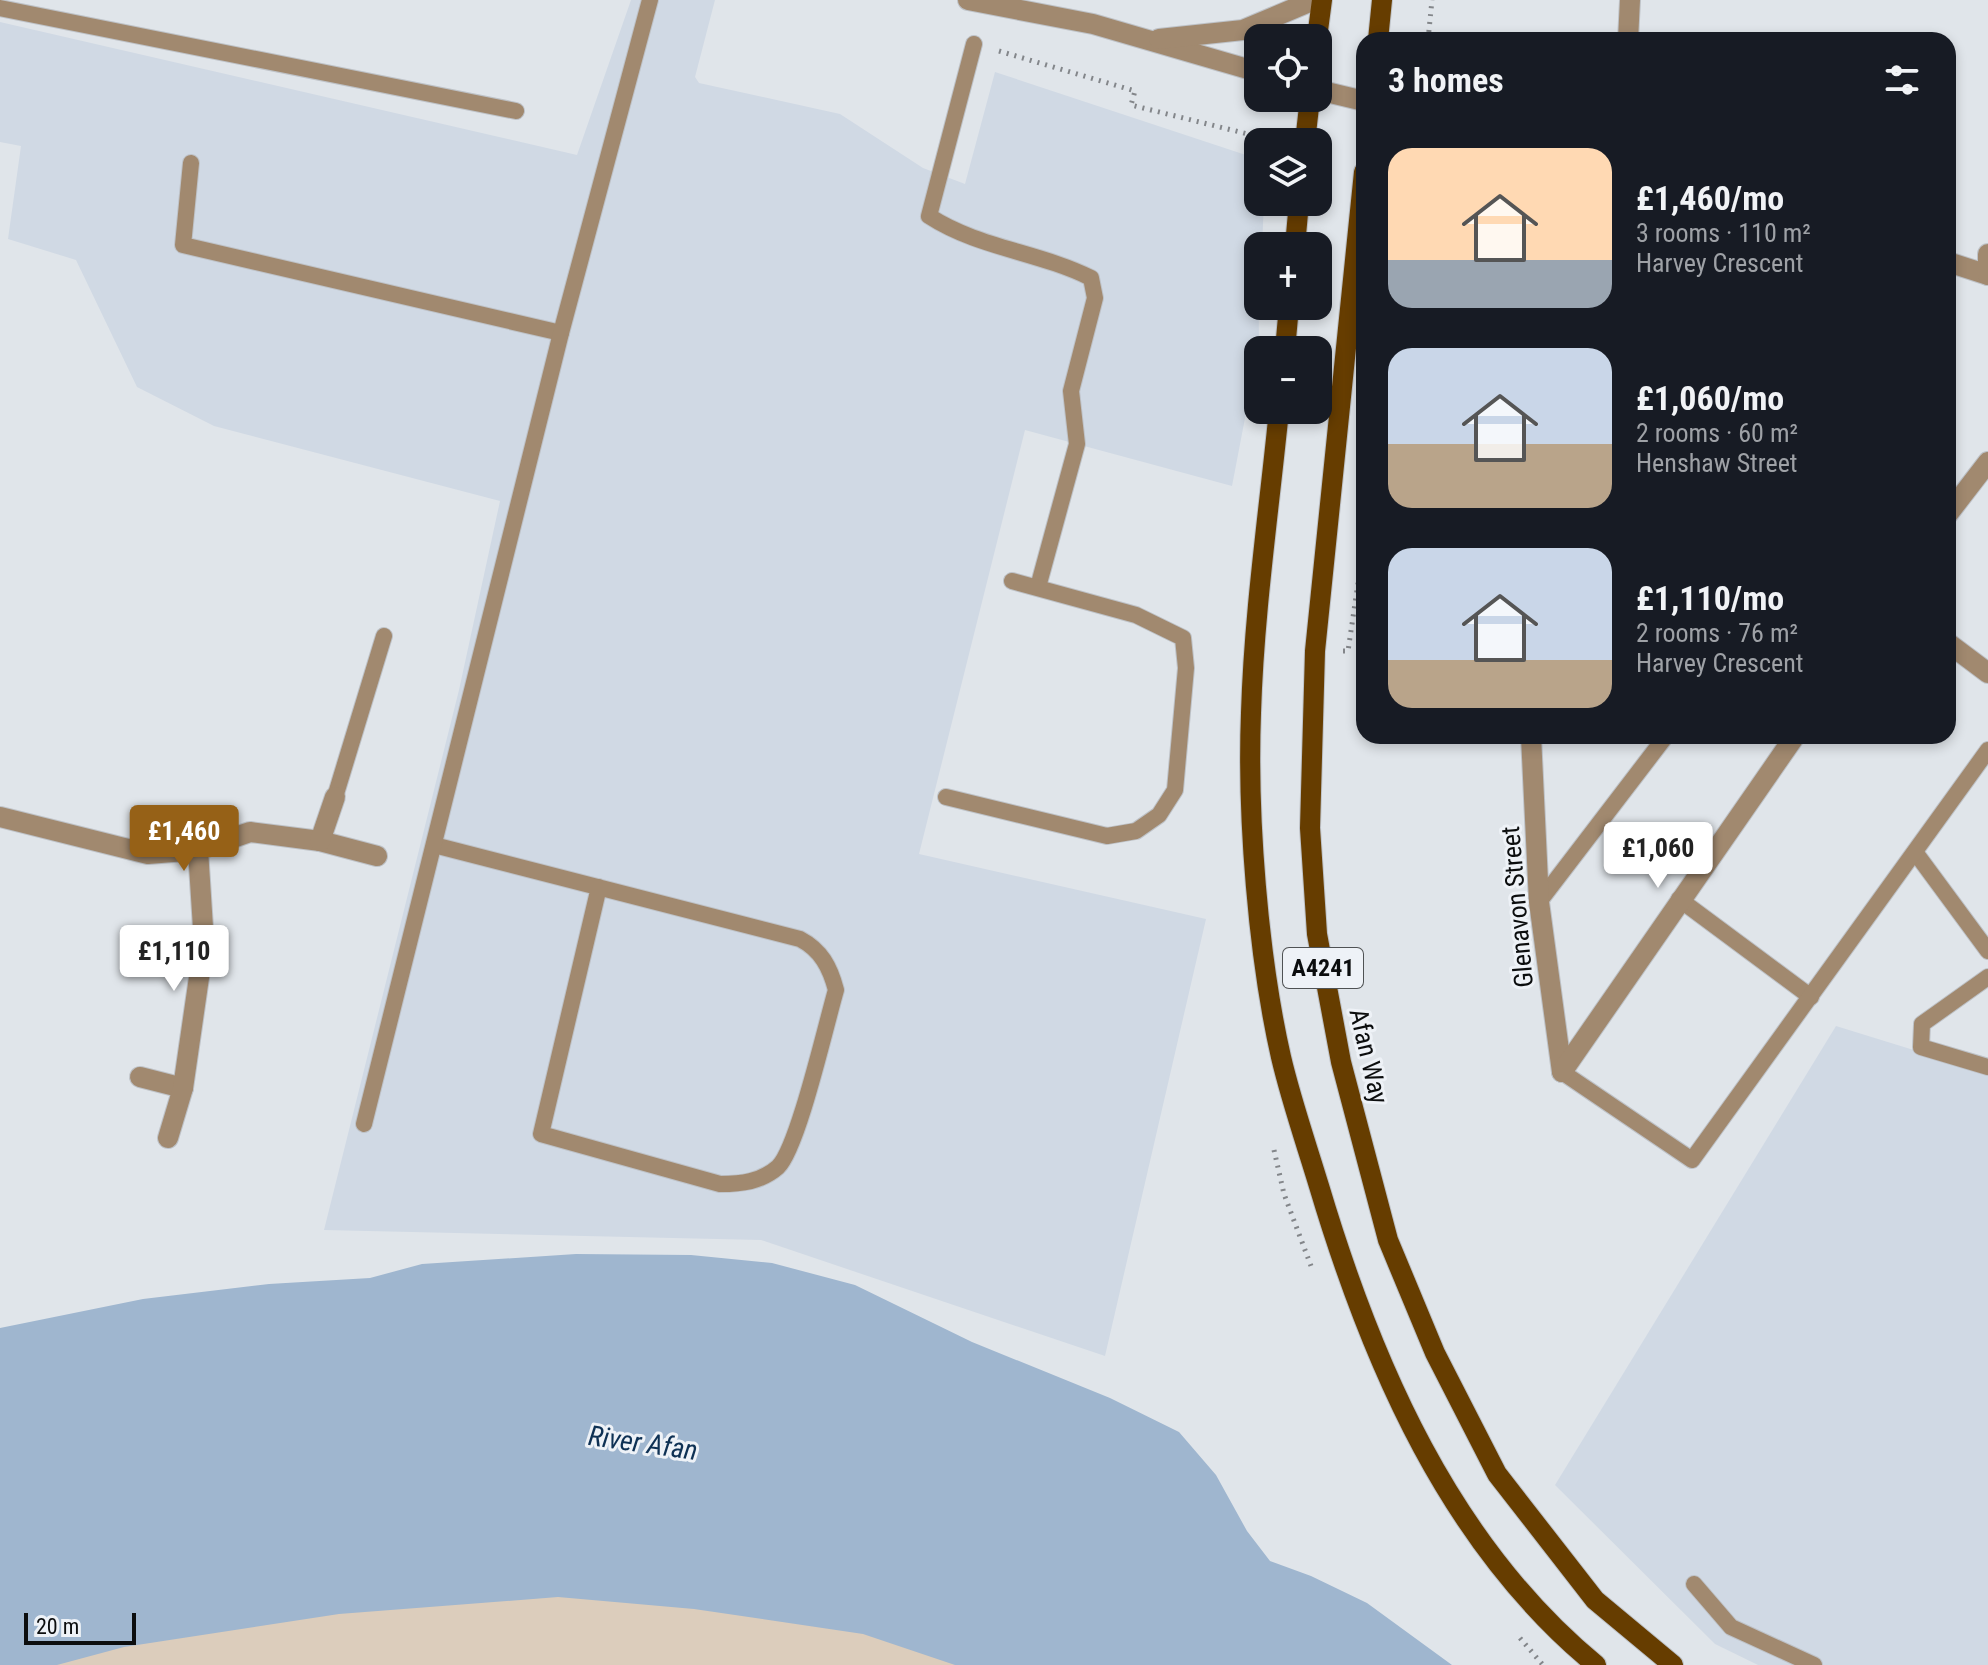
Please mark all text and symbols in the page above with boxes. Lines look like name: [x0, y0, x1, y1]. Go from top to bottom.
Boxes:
map controls: [1244, 24, 1332, 424]
button: locate: [1244, 24, 1332, 112]
icon: filters: [1880, 58, 1924, 102]
text: 3 homes: [1388, 60, 1504, 100]
button: layers: [1244, 128, 1332, 216]
text: £1,460/mo: [1636, 178, 1784, 218]
icon: home: [1452, 180, 1548, 276]
text: 3 rooms · 110 m²: [1636, 218, 1811, 248]
button: +: [1244, 232, 1332, 320]
text: Harvey Crescent: [1636, 248, 1803, 278]
button: −: [1244, 336, 1332, 424]
text: £1,060/mo: [1636, 378, 1784, 418]
icon: home: [1452, 380, 1548, 476]
text: 2 rooms · 60 m²: [1636, 418, 1798, 448]
text: Henshaw Street: [1636, 448, 1798, 478]
text: £1,110/mo: [1636, 578, 1784, 618]
icon: home: [1452, 580, 1548, 676]
text: 2 rooms · 76 m²: [1636, 618, 1798, 648]
text: Harvey Crescent: [1636, 648, 1803, 678]
pin: £1,460: [119, 805, 249, 873]
text: £1,460: [148, 816, 220, 846]
pin: £1,060: [1593, 822, 1723, 890]
street label: Glenavon Street: [1495, 825, 1539, 989]
text: £1,060: [1622, 833, 1694, 863]
pin: £1,110: [109, 925, 239, 993]
text: £1,110: [138, 936, 210, 966]
road number: A4241: [1283, 948, 1363, 988]
street label: Afan Way: [1344, 1006, 1395, 1107]
water label: River Afan: [586, 1419, 700, 1467]
scale bar: [24, 1609, 136, 1645]
text: 20 m: [36, 1614, 79, 1639]

